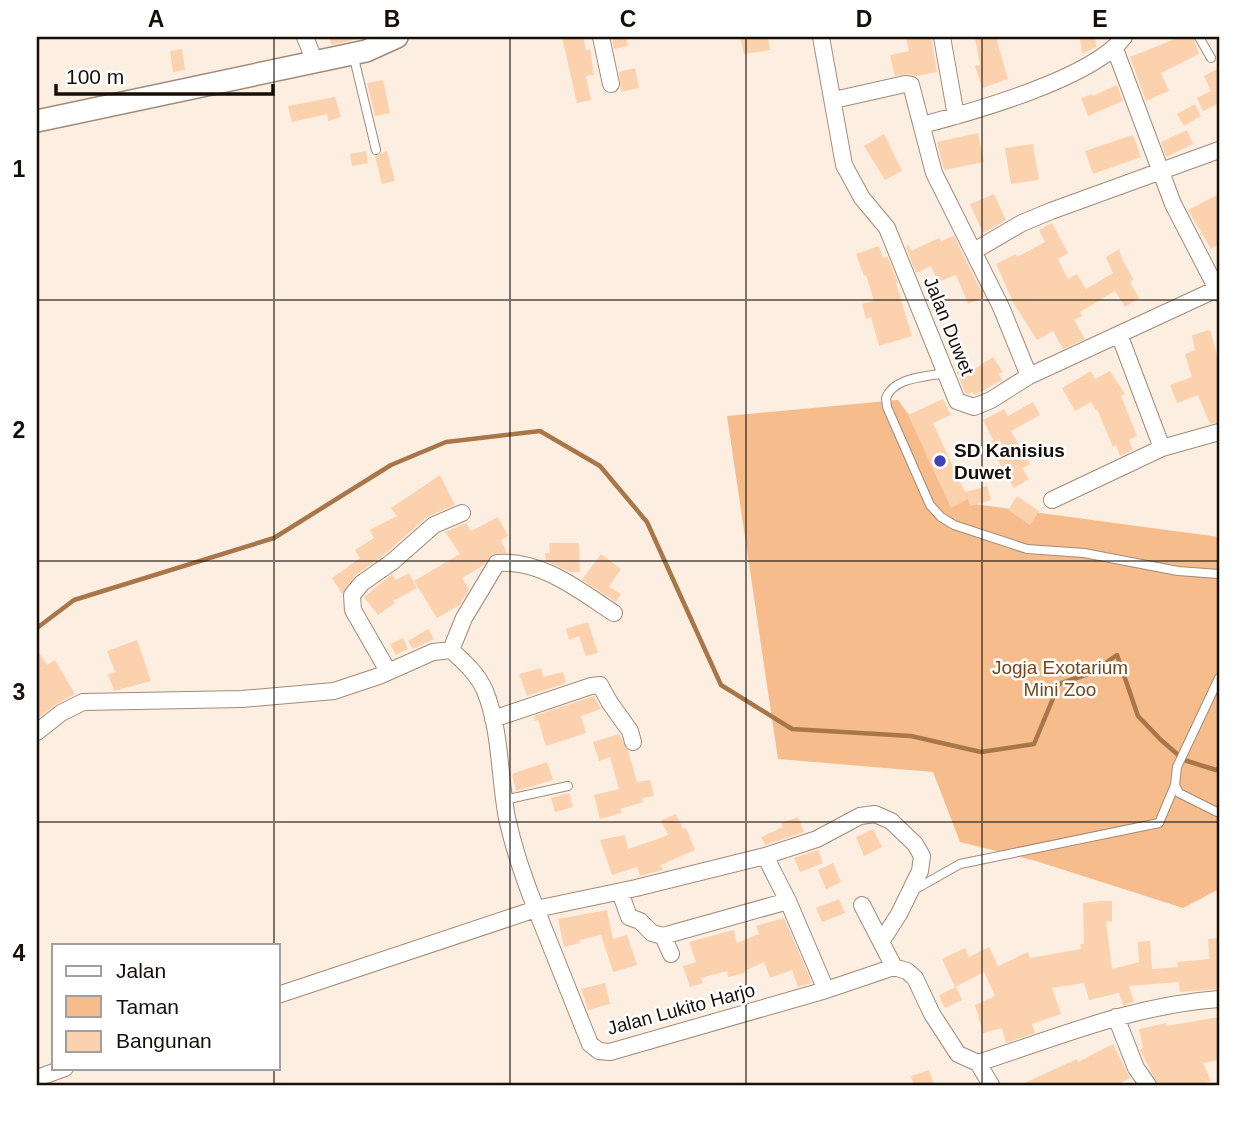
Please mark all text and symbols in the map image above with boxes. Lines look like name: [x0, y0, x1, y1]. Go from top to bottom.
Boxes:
text: A: [148, 6, 164, 32]
text: B: [384, 6, 400, 32]
text: C: [620, 6, 636, 32]
text: D: [856, 6, 872, 32]
text: E: [1092, 6, 1108, 32]
scale bar: [56, 52, 273, 96]
text: 100 m: [66, 65, 124, 88]
text: 1: [13, 156, 26, 182]
street label: Jalan Duwet: [920, 274, 979, 379]
text: 2: [13, 417, 25, 443]
place label: SD Kanisius Duwet: [954, 440, 1065, 483]
marker: SD Kanisius Duwet: [932, 453, 948, 469]
park label: Jogja Exotarium Mini Zoo: [992, 657, 1128, 700]
text: 3: [13, 679, 25, 705]
text: 4: [13, 940, 26, 966]
legend: [52, 944, 280, 1070]
text: Jalan: [116, 959, 166, 982]
street label: Jalan Lukito Harjo: [605, 979, 757, 1039]
text: Taman: [116, 995, 179, 1018]
text: Bangunan: [116, 1029, 212, 1052]

